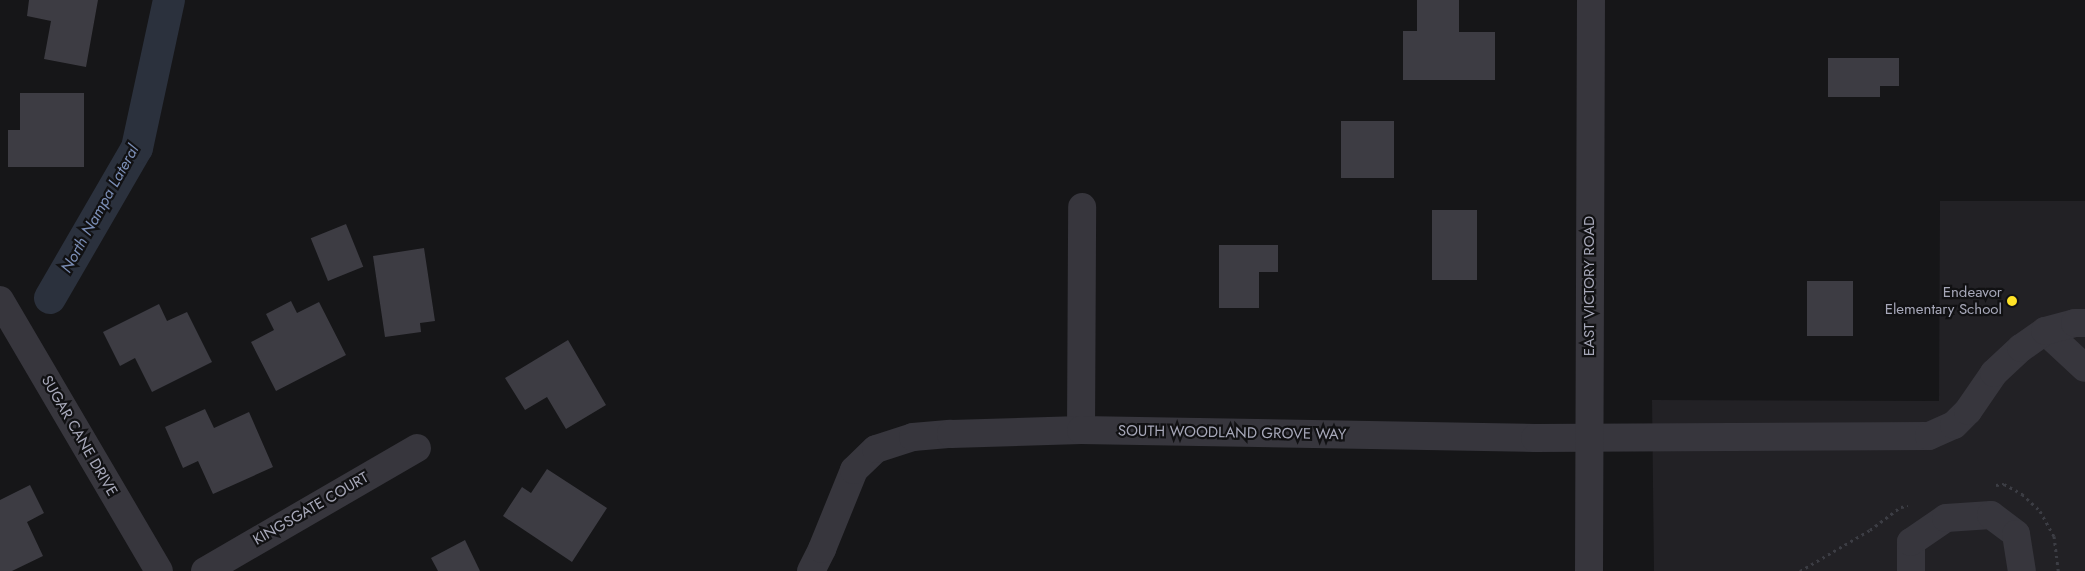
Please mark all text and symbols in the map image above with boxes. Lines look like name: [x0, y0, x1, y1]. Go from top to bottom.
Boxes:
water label: North Nampa Lateral: [57, 142, 143, 276]
street label: EAST VICTORY ROAD: [1581, 216, 1599, 356]
place label: Endeavor Elementary School: [1885, 283, 2002, 318]
marker: Endeavor Elementary School: [2006, 295, 2018, 307]
street label: SUGAR CANE DRIVE: [37, 372, 121, 500]
street label: SOUTH WOODLAND GROVE WAY: [1118, 422, 1346, 444]
street label: KINGSGATE COURT: [250, 469, 372, 549]

